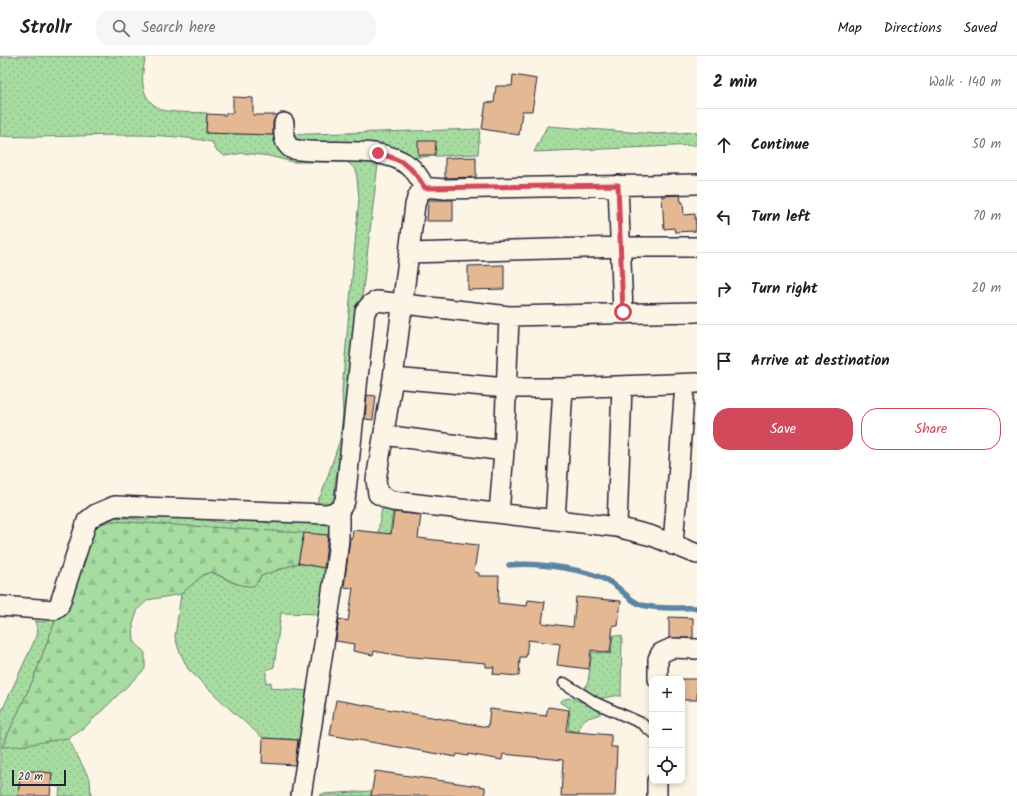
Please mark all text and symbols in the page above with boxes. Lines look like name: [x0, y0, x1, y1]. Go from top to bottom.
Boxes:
search box: [96, 10, 376, 46]
text: Strollr: [20, 13, 72, 43]
text: Search here: [142, 16, 216, 40]
icon: search: [110, 17, 132, 39]
text: Map: [837, 17, 862, 39]
text: Directions: [884, 17, 942, 39]
text: Saved: [964, 17, 997, 39]
text: 2 min: [713, 69, 757, 96]
text: Walk · 140 m: [929, 72, 1001, 93]
text: Continue: [751, 133, 809, 157]
icon: ahead: [713, 134, 735, 156]
text: 50 m: [972, 134, 1001, 155]
route end: [369, 144, 387, 162]
text: Turn left: [751, 205, 811, 229]
icon: left: [713, 206, 735, 228]
text: 70 m: [973, 206, 1001, 227]
text: Turn right: [751, 277, 818, 301]
icon: right: [713, 278, 735, 300]
text: 20 m: [971, 278, 1001, 299]
route start: [614, 303, 632, 321]
text: Arrive at destination: [751, 349, 890, 373]
icon: arrive: [713, 350, 735, 372]
button: Save: [713, 408, 853, 450]
button: Share: [861, 408, 1001, 450]
map controls: [649, 676, 685, 784]
button: +: [649, 676, 685, 712]
button: −: [649, 712, 685, 748]
button: locate: [649, 748, 685, 784]
scale bar: [12, 768, 66, 787]
text: 20 m: [18, 768, 43, 786]

